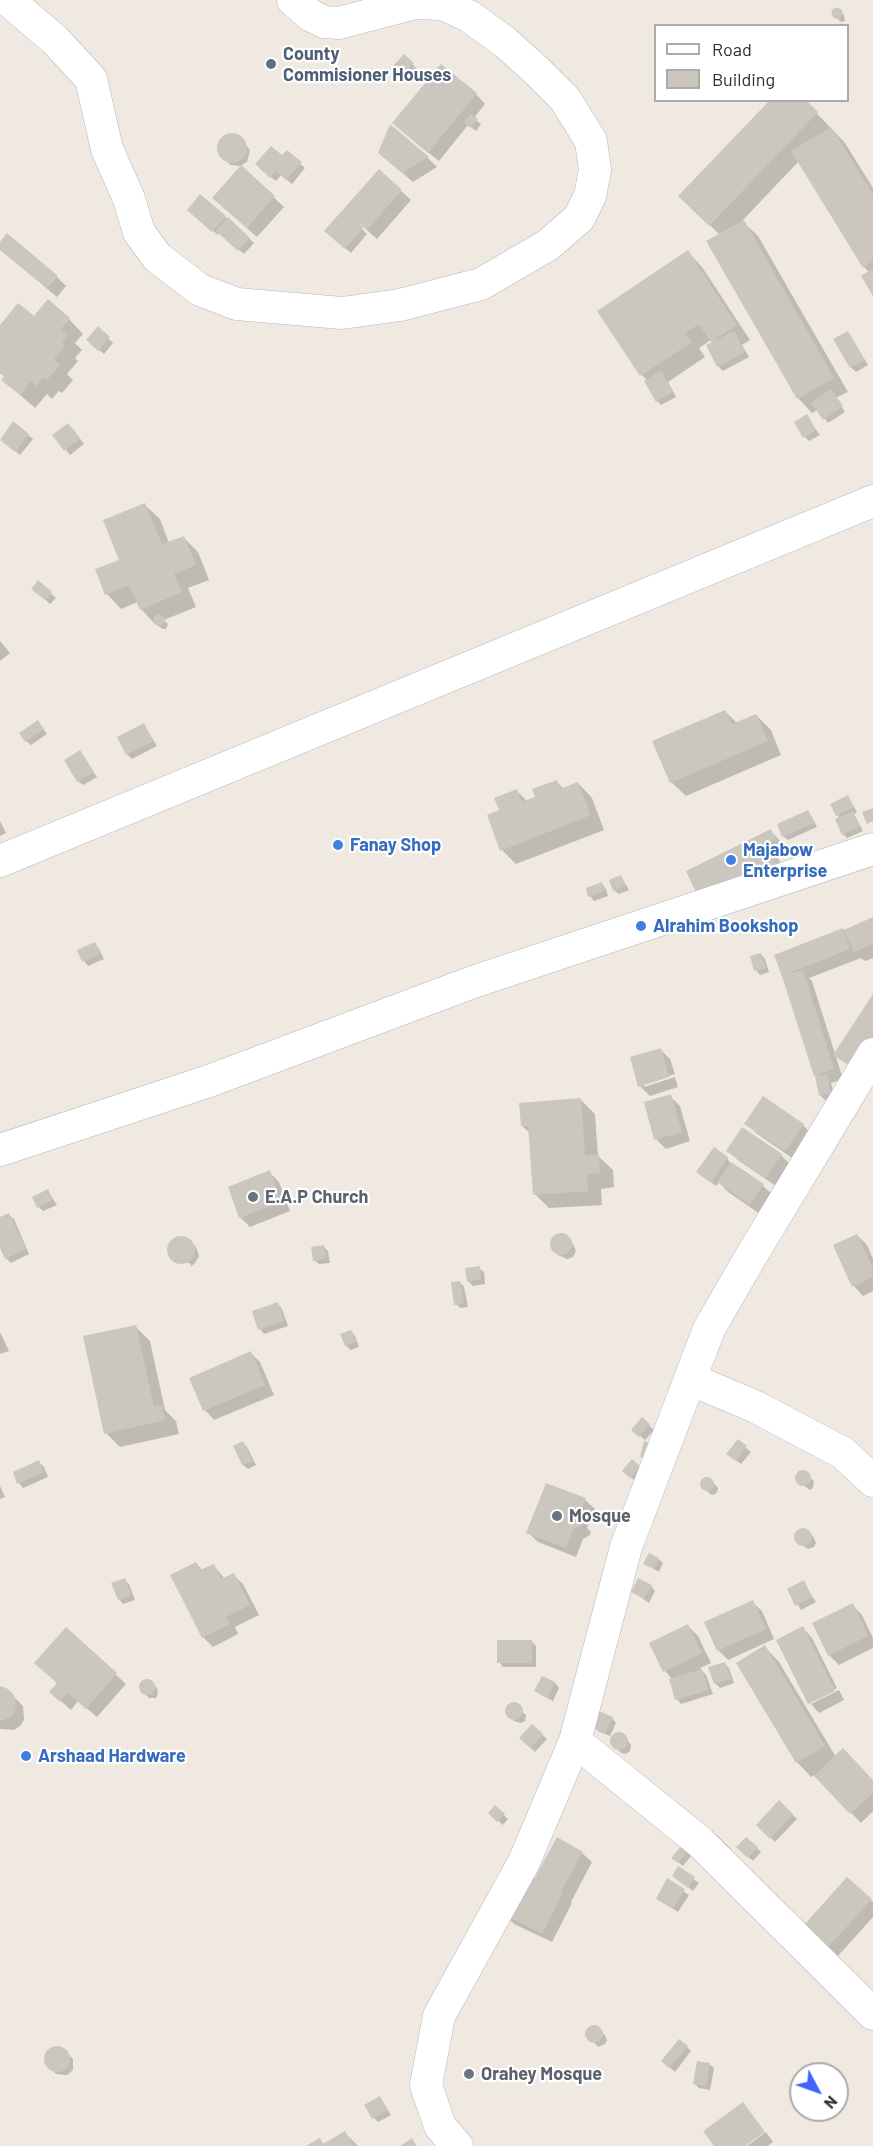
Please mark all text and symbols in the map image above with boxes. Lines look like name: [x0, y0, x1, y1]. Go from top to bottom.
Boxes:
legend: [654, 24, 849, 102]
text: Road: [712, 38, 752, 60]
place label: County Commisioner Houses: [283, 43, 451, 86]
marker: County Commisioner Houses: [264, 57, 278, 71]
text: Building: [712, 68, 775, 90]
place label: Fanay Shop: [350, 834, 441, 856]
marker: Fanay Shop: [331, 838, 345, 852]
place label: Majabow Enterprise: [743, 839, 827, 882]
marker: Majabow Enterprise: [724, 853, 738, 867]
place label: Alrahim Bookshop: [653, 915, 799, 937]
marker: Alrahim Bookshop: [634, 919, 648, 933]
place label: E.A.P Church: [265, 1186, 368, 1208]
marker: E.A.P Church: [246, 1190, 260, 1204]
place label: Mosque: [569, 1505, 631, 1527]
marker: Mosque: [550, 1509, 564, 1523]
place label: Arshaad Hardware: [38, 1745, 186, 1767]
marker: Arshaad Hardware: [19, 1749, 33, 1763]
north arrow: [789, 2062, 849, 2122]
place label: Orahey Mosque: [481, 2063, 602, 2085]
marker: Orahey Mosque: [462, 2067, 476, 2081]
text: N: [821, 2093, 842, 2113]

